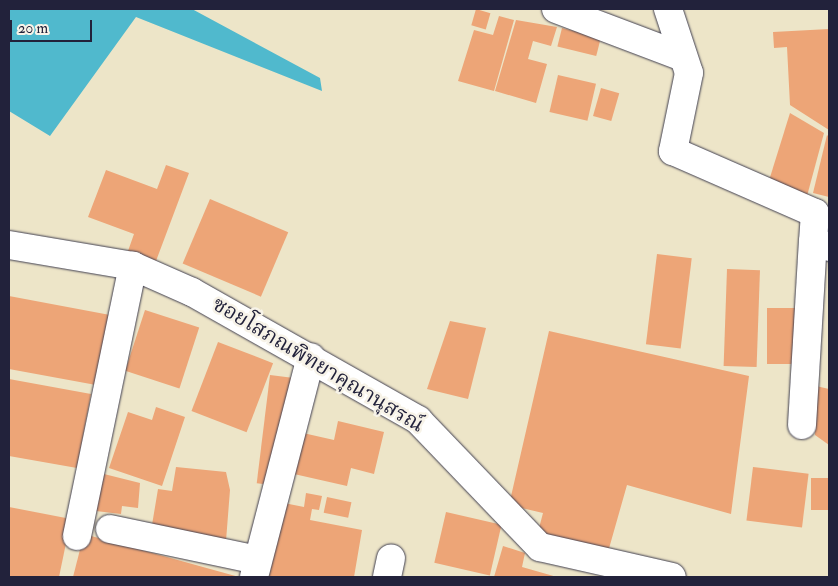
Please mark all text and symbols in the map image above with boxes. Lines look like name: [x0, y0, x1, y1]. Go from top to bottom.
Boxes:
scale bar: [12, 10, 95, 42]
text: 20 m: [18, 19, 48, 38]
street label: ซอยโสภณพิทยาคุณานุสรณ์: [208, 292, 428, 438]

